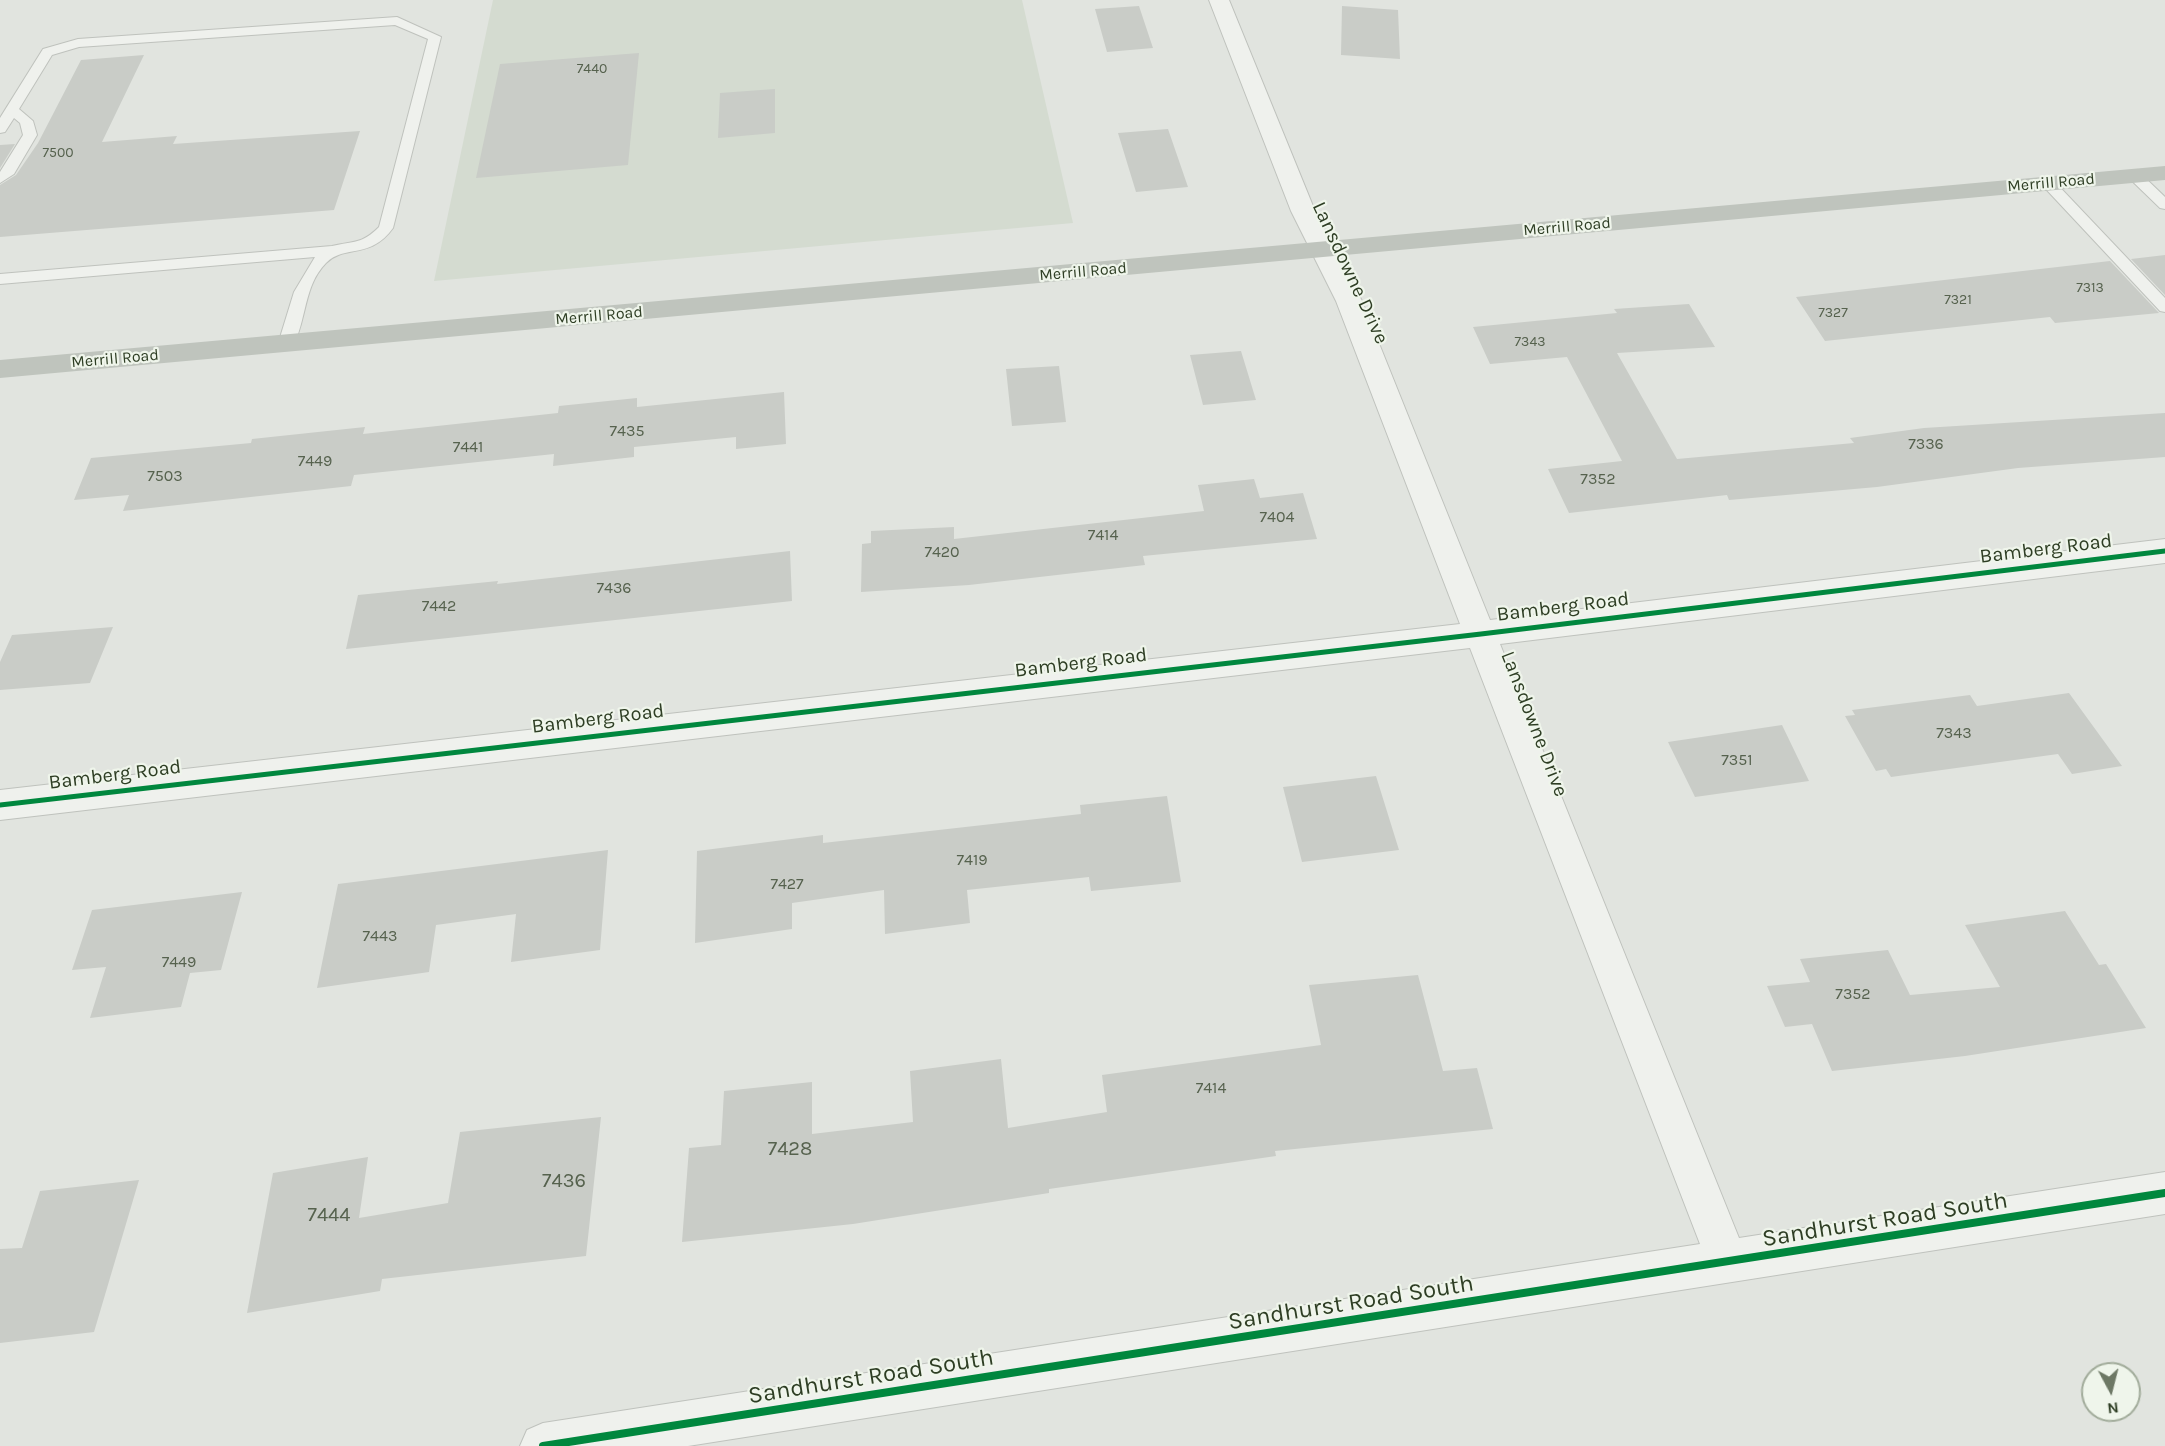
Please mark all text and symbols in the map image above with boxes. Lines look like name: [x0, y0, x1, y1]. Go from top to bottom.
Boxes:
house number: 7440: [577, 61, 607, 77]
house number: 7500: [42, 145, 74, 161]
street label: Merrill Road: [2006, 170, 2096, 196]
street label: Lansdowne Drive: [1307, 198, 1393, 348]
street label: Merrill Road: [1522, 214, 1612, 240]
street label: Merrill Road: [1038, 259, 1128, 285]
house number: 7313: [2076, 280, 2104, 296]
house number: 7321: [1944, 292, 1972, 308]
street label: Merrill Road: [554, 303, 644, 329]
house number: 7327: [1818, 305, 1848, 321]
house number: 7343: [1515, 334, 1545, 350]
street label: Merrill Road: [70, 346, 160, 372]
house number: 7435: [610, 421, 644, 441]
house number: 7336: [1908, 434, 1944, 454]
house number: 7441: [453, 437, 483, 457]
house number: 7449: [298, 451, 332, 471]
house number: 7503: [147, 466, 183, 486]
house number: 7352: [1580, 469, 1616, 489]
house number: 7404: [1260, 507, 1294, 527]
house number: 7414: [1088, 525, 1118, 545]
street label: Bamberg Road: [1978, 529, 2114, 569]
house number: 7420: [924, 542, 960, 562]
house number: 7436: [596, 578, 632, 598]
street label: Bamberg Road: [1495, 587, 1631, 627]
house number: 7442: [422, 596, 456, 616]
street label: Bamberg Road: [1013, 643, 1149, 683]
street label: Lansdowne Drive: [1495, 648, 1573, 800]
street label: Bamberg Road: [530, 699, 666, 739]
house number: 7343: [1936, 723, 1972, 743]
house number: 7351: [1721, 750, 1753, 770]
street label: Bamberg Road: [47, 755, 183, 795]
house number: 7419: [956, 850, 988, 870]
house number: 7427: [770, 874, 804, 894]
house number: 7443: [363, 926, 397, 946]
house number: 7449: [162, 952, 196, 972]
house number: 7352: [1835, 984, 1871, 1004]
house number: 7414: [1196, 1078, 1226, 1098]
house number: 7428: [768, 1137, 812, 1161]
house number: 7436: [542, 1169, 586, 1193]
street label: Sandhurst Road South: [1760, 1186, 2010, 1254]
house number: 7444: [308, 1203, 350, 1227]
street label: Sandhurst Road South: [1226, 1269, 1476, 1337]
street label: Sandhurst Road South: [746, 1343, 996, 1411]
north arrow: [2081, 1362, 2141, 1422]
text: N: [2106, 1398, 2120, 1419]

